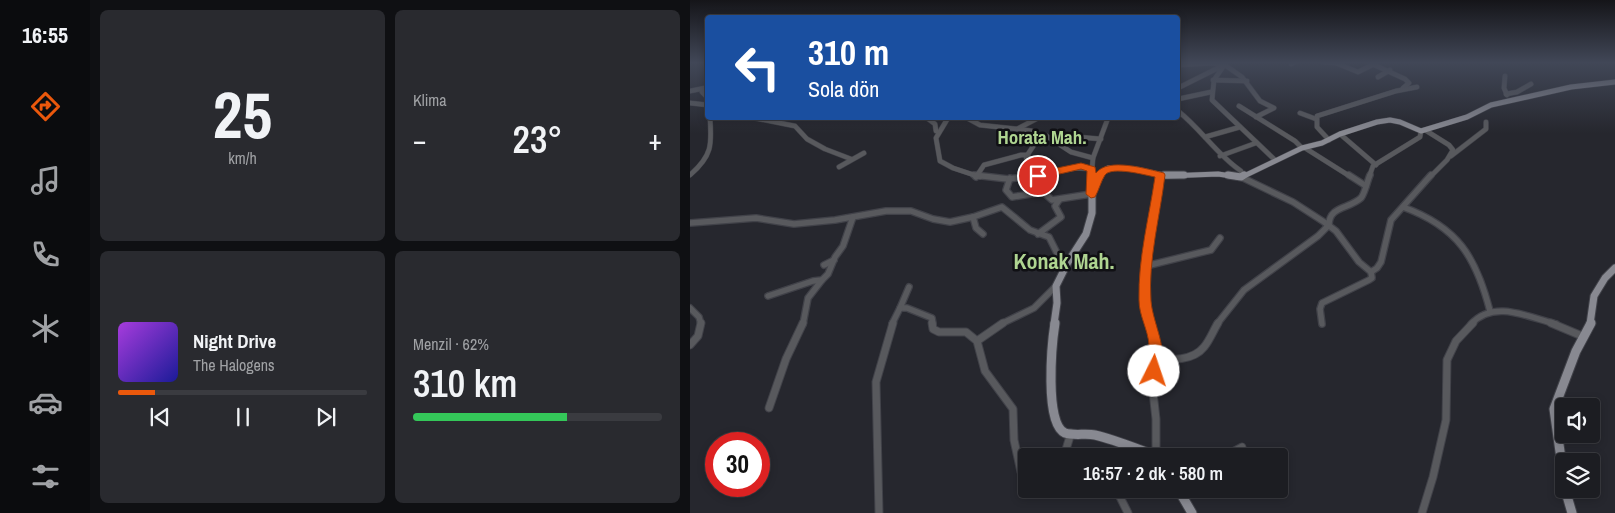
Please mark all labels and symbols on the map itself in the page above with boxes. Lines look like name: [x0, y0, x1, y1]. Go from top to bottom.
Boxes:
district label: Horata Mah.: [997, 124, 1087, 150]
pin: [1017, 155, 1059, 197]
district label: Konak Mah.: [1013, 246, 1115, 276]
position arrow: [1127, 344, 1179, 396]
speed limit sign: 30: [705, 432, 770, 497]

